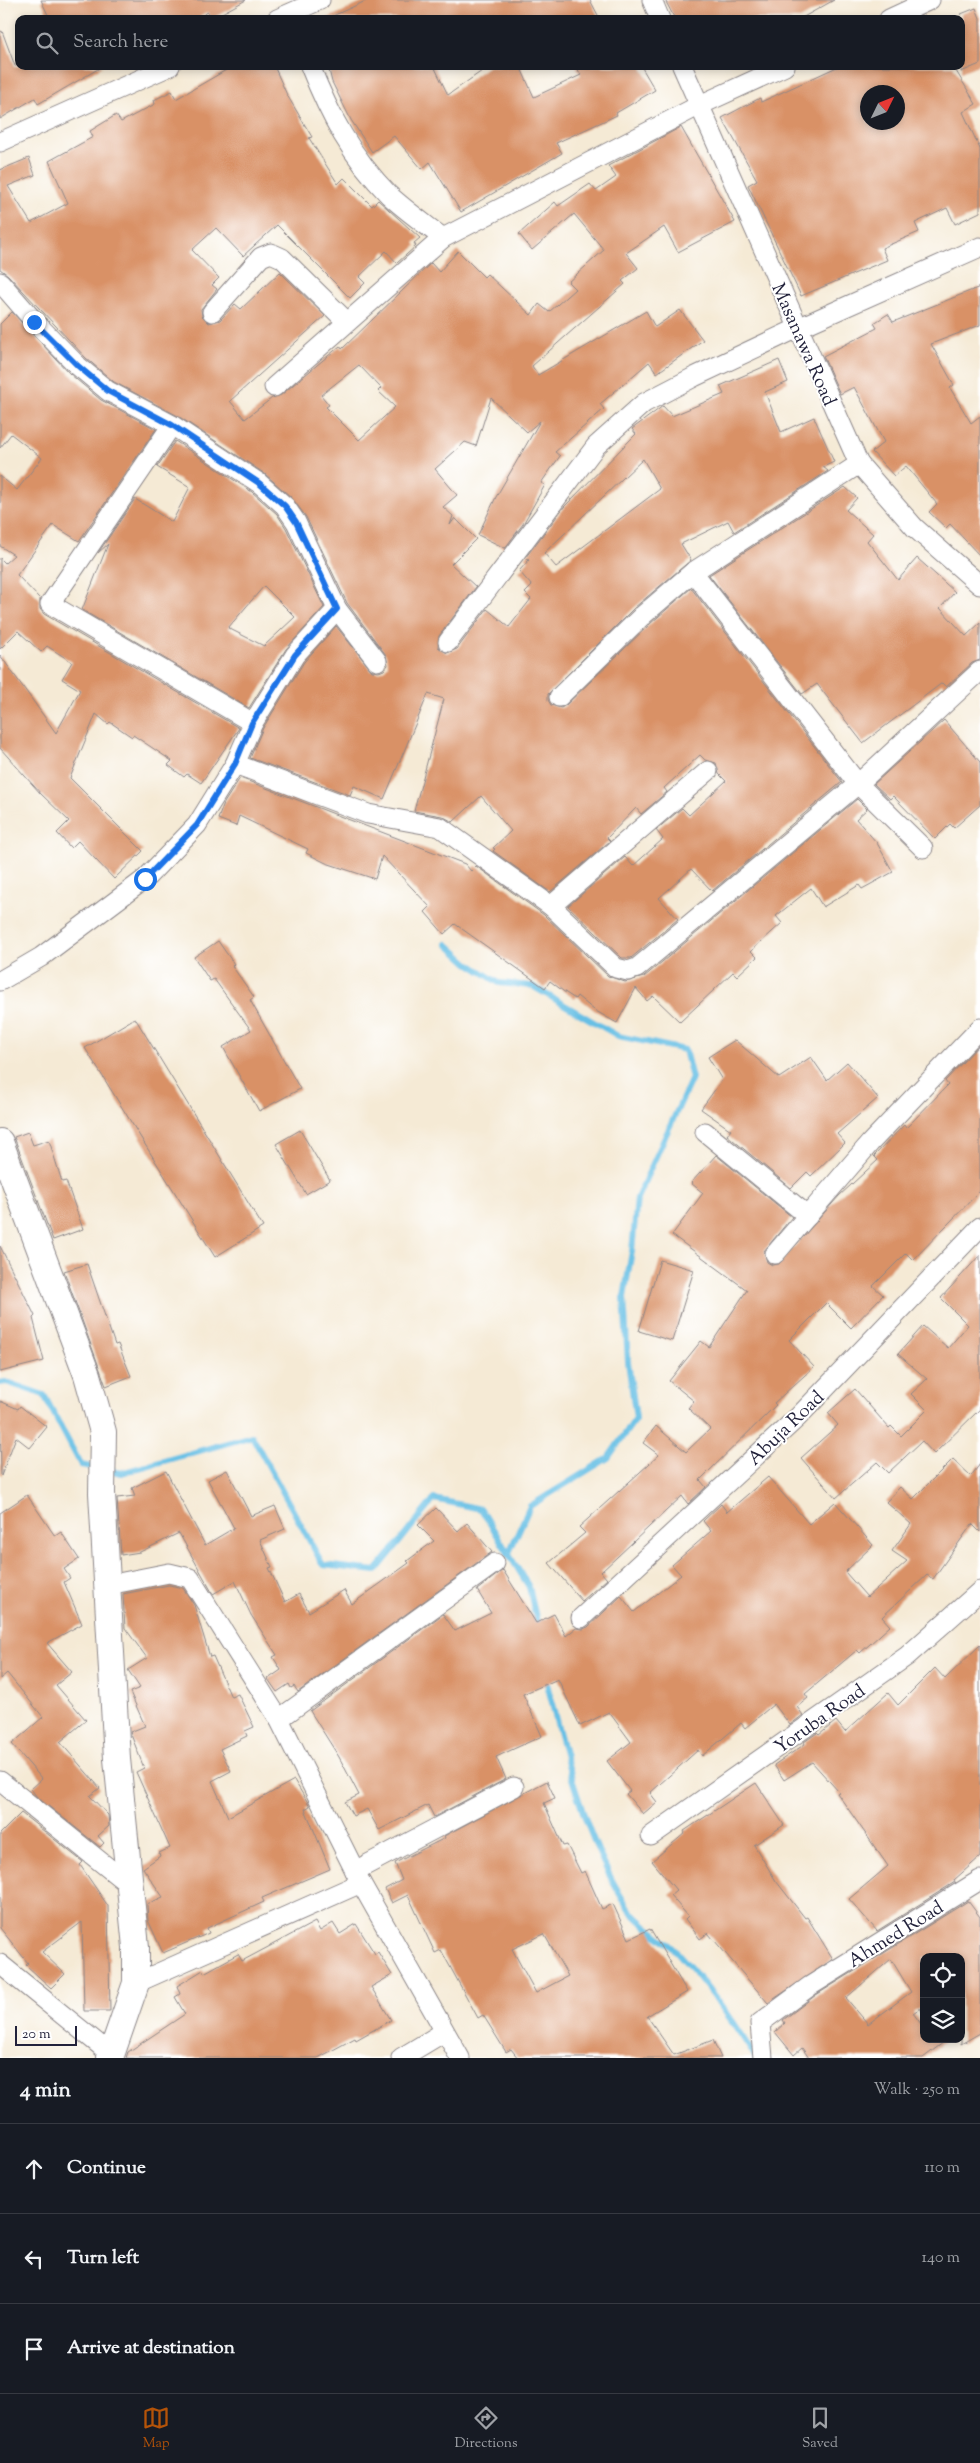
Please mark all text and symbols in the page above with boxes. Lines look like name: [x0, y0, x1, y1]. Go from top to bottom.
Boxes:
search box: [15, 15, 965, 70]
icon: search: [33, 29, 61, 57]
text: Search here: [73, 29, 168, 56]
north arrow: [860, 85, 905, 130]
street label: Masanawa Road: [764, 279, 842, 411]
route end: [23, 311, 46, 334]
route start: [134, 868, 157, 891]
street label: Abuja Road: [742, 1385, 831, 1472]
street label: Yoruba Road: [769, 1678, 872, 1761]
street label: Ahmed Road: [843, 1895, 950, 1975]
map controls: [920, 1953, 965, 2043]
button: locate: [920, 1953, 965, 1998]
button: layers: [920, 1998, 965, 2043]
scale bar: [15, 2023, 78, 2046]
text: 20 m: [22, 2025, 51, 2045]
text: 4 min: [20, 2076, 71, 2106]
text: Walk · 250 m: [874, 2079, 960, 2102]
icon: ahead: [20, 2155, 48, 2183]
text: Continue: [67, 2155, 146, 2182]
text: 110 m: [924, 2157, 960, 2180]
icon: left: [20, 2245, 48, 2273]
text: Turn left: [67, 2245, 139, 2272]
text: 140 m: [922, 2247, 960, 2270]
icon: arrive: [20, 2335, 48, 2363]
text: Arrive at destination: [67, 2335, 235, 2362]
tab: Map: [142, 2404, 170, 2454]
tab: Directions: [454, 2404, 518, 2454]
tab: Saved: [802, 2404, 838, 2454]

